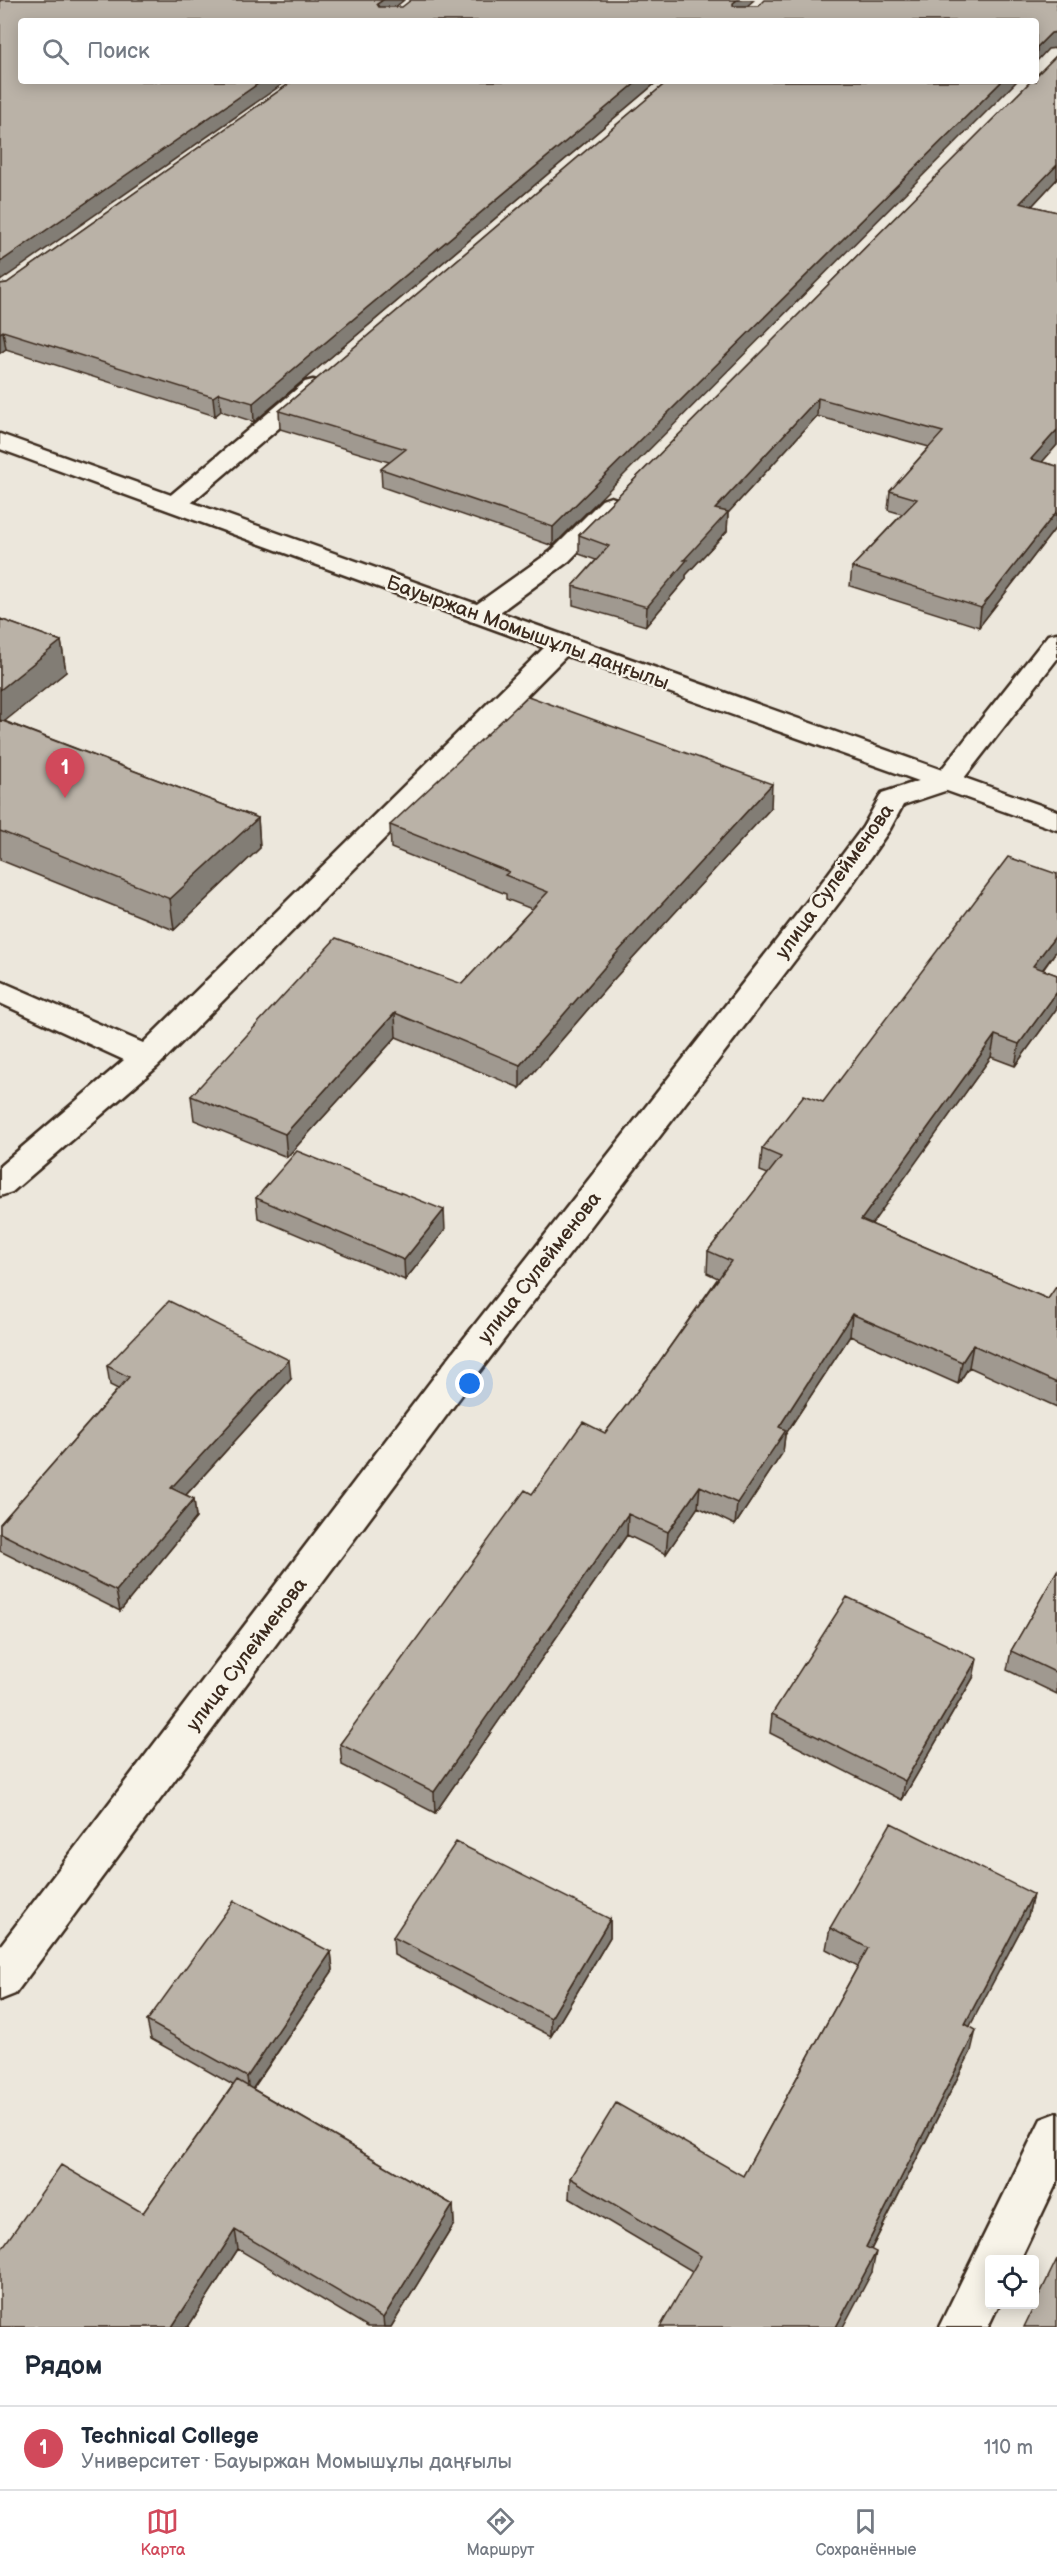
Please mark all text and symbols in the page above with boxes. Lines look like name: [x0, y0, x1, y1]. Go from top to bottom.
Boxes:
search box: [18, 18, 1039, 84]
icon: search: [39, 35, 72, 68]
text: Поиск: [87, 38, 150, 65]
street label: Бауыржан Момышұлы даңғылы: [383, 571, 672, 695]
pin: 1: [46, 748, 84, 798]
street label: улица Сулейменова: [771, 799, 899, 964]
street label: улица Сулейменова: [473, 1187, 607, 1348]
your location: [455, 1369, 484, 1398]
street label: улица Сулейменова: [181, 1573, 312, 1736]
map controls: [985, 2255, 1039, 2309]
button: locate: [985, 2255, 1039, 2309]
text: Рядом: [24, 2351, 102, 2382]
text: Technical College: [81, 2423, 259, 2450]
text: 1: [39, 2436, 48, 2460]
text: 110 m: [984, 2436, 1033, 2460]
text: Университет · Бауыржан Момышұлы даңғылы: [81, 2450, 512, 2474]
tab: Карта: [140, 2505, 186, 2560]
tab: Маршрут: [466, 2505, 534, 2560]
tab: Сохранённые: [815, 2505, 917, 2560]

